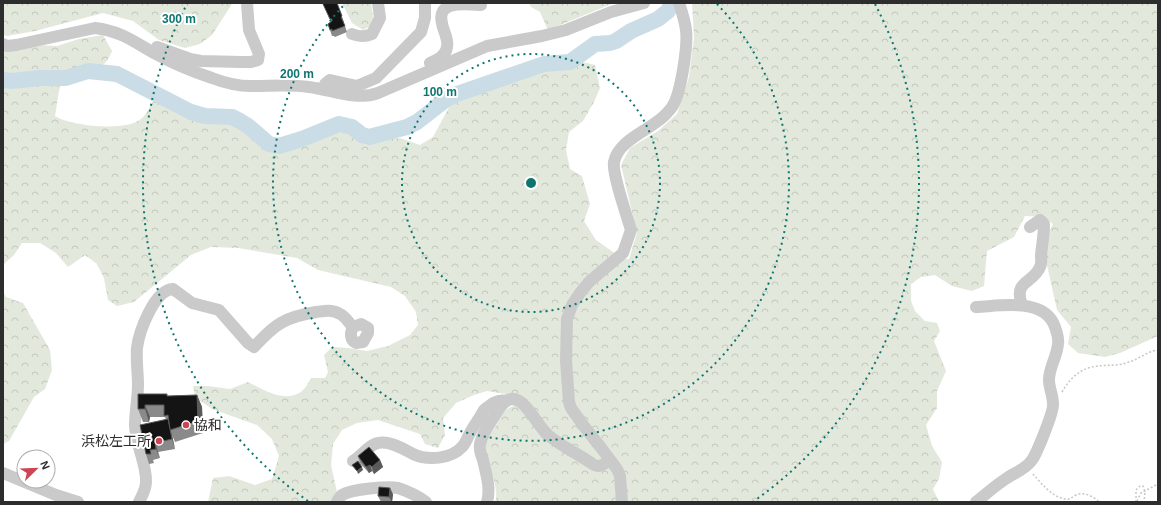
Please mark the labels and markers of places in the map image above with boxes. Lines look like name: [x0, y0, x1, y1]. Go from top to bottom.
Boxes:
centre of rings: [524, 176, 538, 190]
place label: 協和: [194, 417, 222, 433]
marker: 協和: [181, 420, 191, 430]
place label: 浜松左工所: [81, 433, 151, 449]
marker: 浜松左工所: [154, 436, 164, 446]

